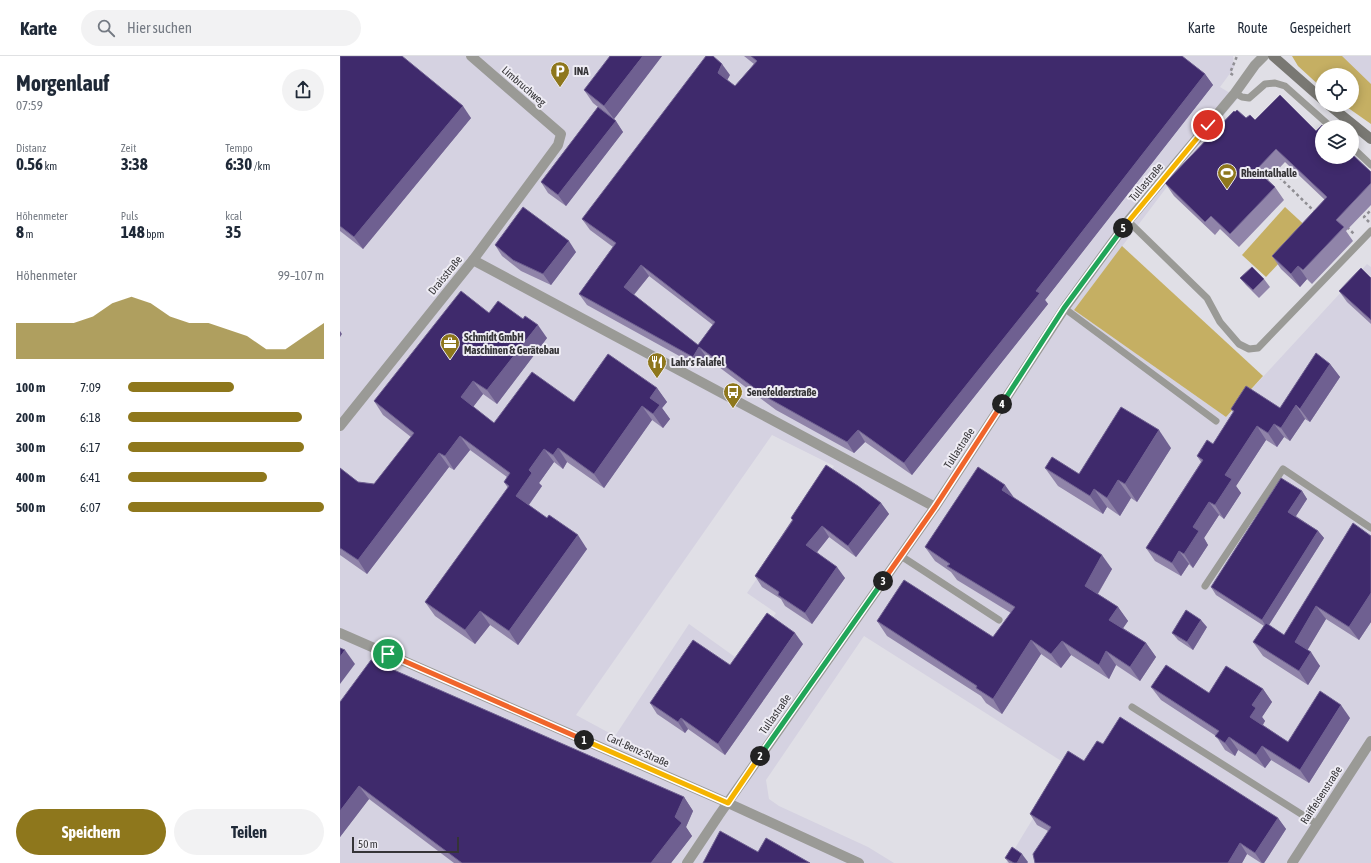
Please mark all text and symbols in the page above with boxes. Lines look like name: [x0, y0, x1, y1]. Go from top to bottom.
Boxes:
search box: [81, 10, 361, 46]
text: Karte: [20, 17, 57, 39]
icon: search: [95, 17, 117, 39]
text: Hier suchen: [127, 19, 192, 36]
text: Karte: [1188, 20, 1215, 36]
text: Route: [1237, 20, 1268, 36]
text: Gespeichert: [1290, 20, 1351, 36]
parking icon: INA: [549, 60, 571, 88]
street label: Limbruchweg: [500, 64, 549, 108]
place label: INA: [574, 65, 589, 77]
map controls: [1315, 68, 1359, 164]
button: locate: [1315, 68, 1359, 112]
button: share: [282, 69, 324, 111]
text: Morgenlauf: [16, 70, 109, 96]
text: 07:59: [16, 98, 43, 113]
pin: [1191, 108, 1225, 142]
icon: check: [1197, 114, 1219, 136]
button: layers: [1315, 120, 1359, 164]
text: Distanz: [16, 142, 46, 154]
text: Zeit: [121, 142, 136, 154]
text: Tempo: [225, 142, 253, 154]
text: 0.56: [16, 154, 43, 174]
text: 3:38: [121, 154, 148, 174]
text: 6:30: [225, 154, 252, 174]
text: km: [43, 160, 57, 172]
text: /km: [252, 160, 270, 172]
street label: Tullastraße: [1127, 161, 1165, 203]
sports icon: Rheintalhalle: [1216, 162, 1238, 190]
place label: Rheintalhalle: [1241, 167, 1297, 179]
text: Höhenmeter: [16, 210, 67, 222]
text: Puls: [121, 210, 138, 222]
text: kcal: [225, 210, 242, 222]
pin: 5: [1113, 218, 1133, 238]
text: 8: [16, 222, 24, 242]
text: 148: [121, 222, 145, 242]
text: 35: [225, 222, 241, 242]
text: 5: [1120, 222, 1126, 234]
text: m: [24, 228, 33, 240]
text: bpm: [145, 228, 165, 240]
street label: Draisstraße: [426, 253, 464, 297]
text: Höhenmeter: [16, 268, 77, 283]
text: 99–107 m: [278, 268, 324, 283]
place label: Schmidt GmbH Maschinen & Gerätebau: [464, 331, 559, 356]
office icon: Schmidt GmbH Maschinen & Gerätebau: [439, 332, 461, 360]
restaurant icon: Lahr's Falafel: [646, 351, 668, 379]
place label: Lahr's Falafel: [671, 356, 726, 368]
text: 100 m: [16, 380, 45, 395]
text: 7:09: [80, 380, 101, 395]
bus stop icon: Senefelderstraße: [722, 381, 744, 409]
place label: Senefelderstraße: [747, 386, 817, 398]
pin: 4: [992, 394, 1012, 414]
text: 4: [999, 398, 1005, 410]
text: 200 m: [16, 410, 45, 425]
text: 6:18: [80, 410, 101, 425]
street label: Tullastraße: [941, 425, 977, 471]
text: 300 m: [16, 440, 45, 455]
text: 6:17: [80, 440, 101, 455]
text: 400 m: [16, 470, 45, 485]
text: 6:41: [80, 470, 101, 485]
text: 500 m: [16, 500, 45, 515]
text: 6:07: [80, 500, 101, 515]
pin: 3: [873, 571, 893, 591]
text: 3: [880, 575, 886, 587]
pin: [371, 637, 405, 671]
icon: arrive: [377, 643, 399, 665]
street label: Tullastraße: [757, 692, 793, 736]
pin: 1: [574, 730, 594, 750]
street label: Carl-Benz-Straße: [605, 731, 671, 769]
text: 1: [581, 734, 587, 746]
pin: 2: [750, 746, 770, 766]
text: 2: [757, 750, 763, 762]
street label: Raiffeisenstraße: [1298, 764, 1344, 826]
button: Speichern: [16, 809, 166, 855]
button: Teilen: [174, 809, 324, 855]
scale bar: [352, 835, 459, 854]
text: 50 m: [358, 838, 378, 850]

